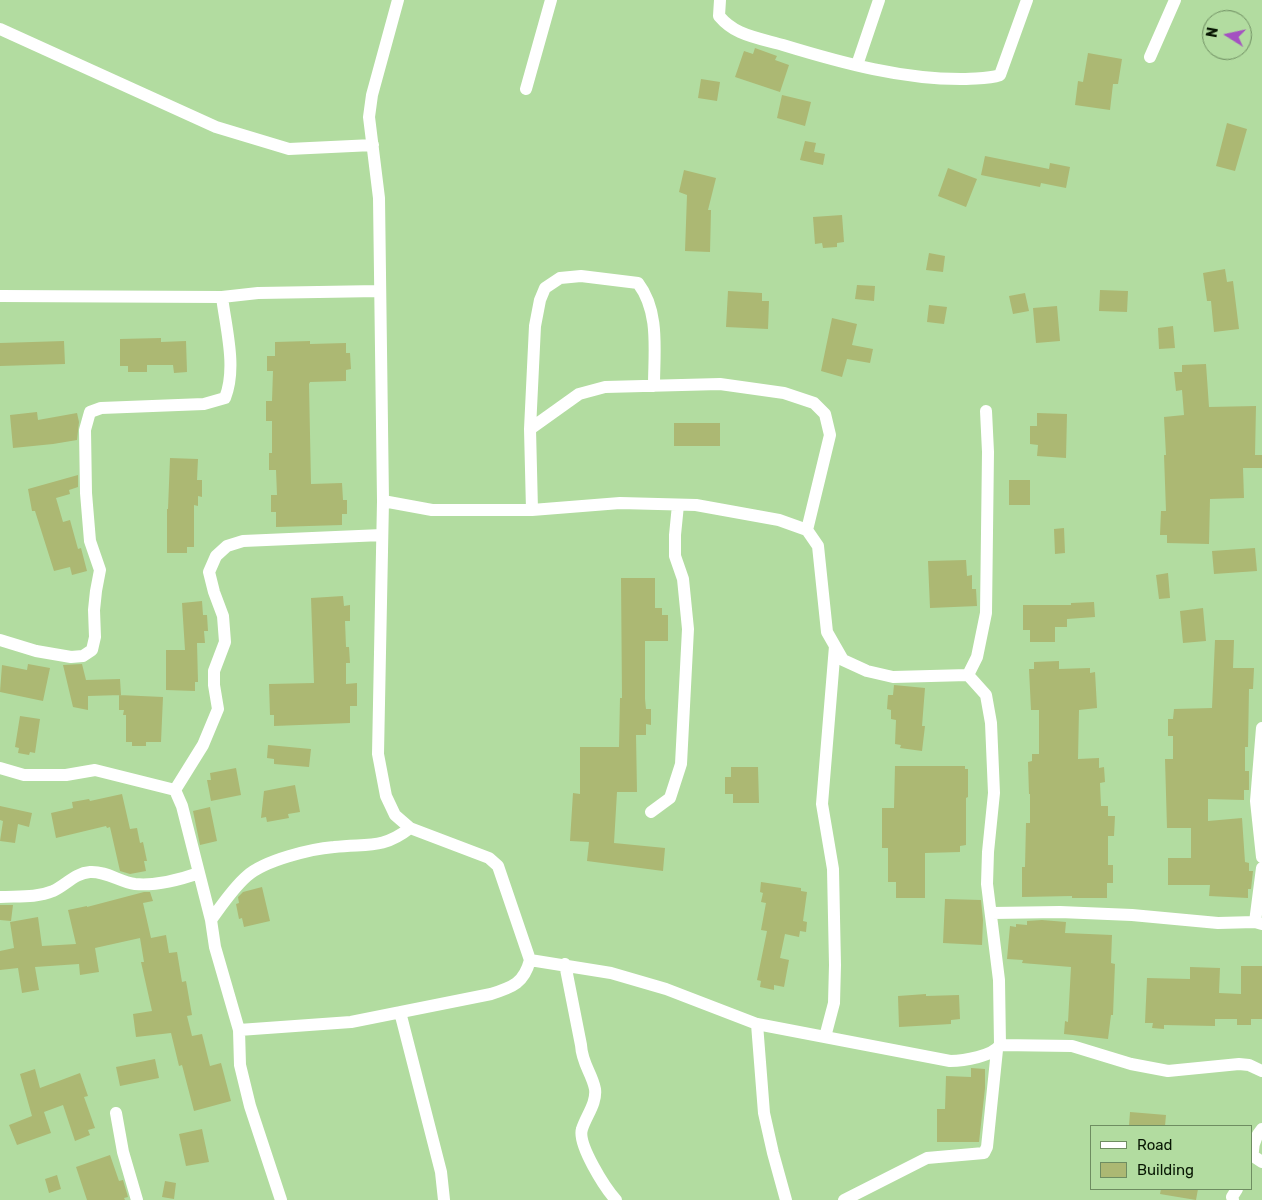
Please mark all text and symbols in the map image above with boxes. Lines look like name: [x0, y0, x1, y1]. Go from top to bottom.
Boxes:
north arrow: [1202, 10, 1252, 60]
text: N: [1203, 26, 1222, 39]
legend: [1090, 1125, 1252, 1190]
text: Road: [1137, 1136, 1173, 1154]
text: Building: [1137, 1161, 1194, 1179]

